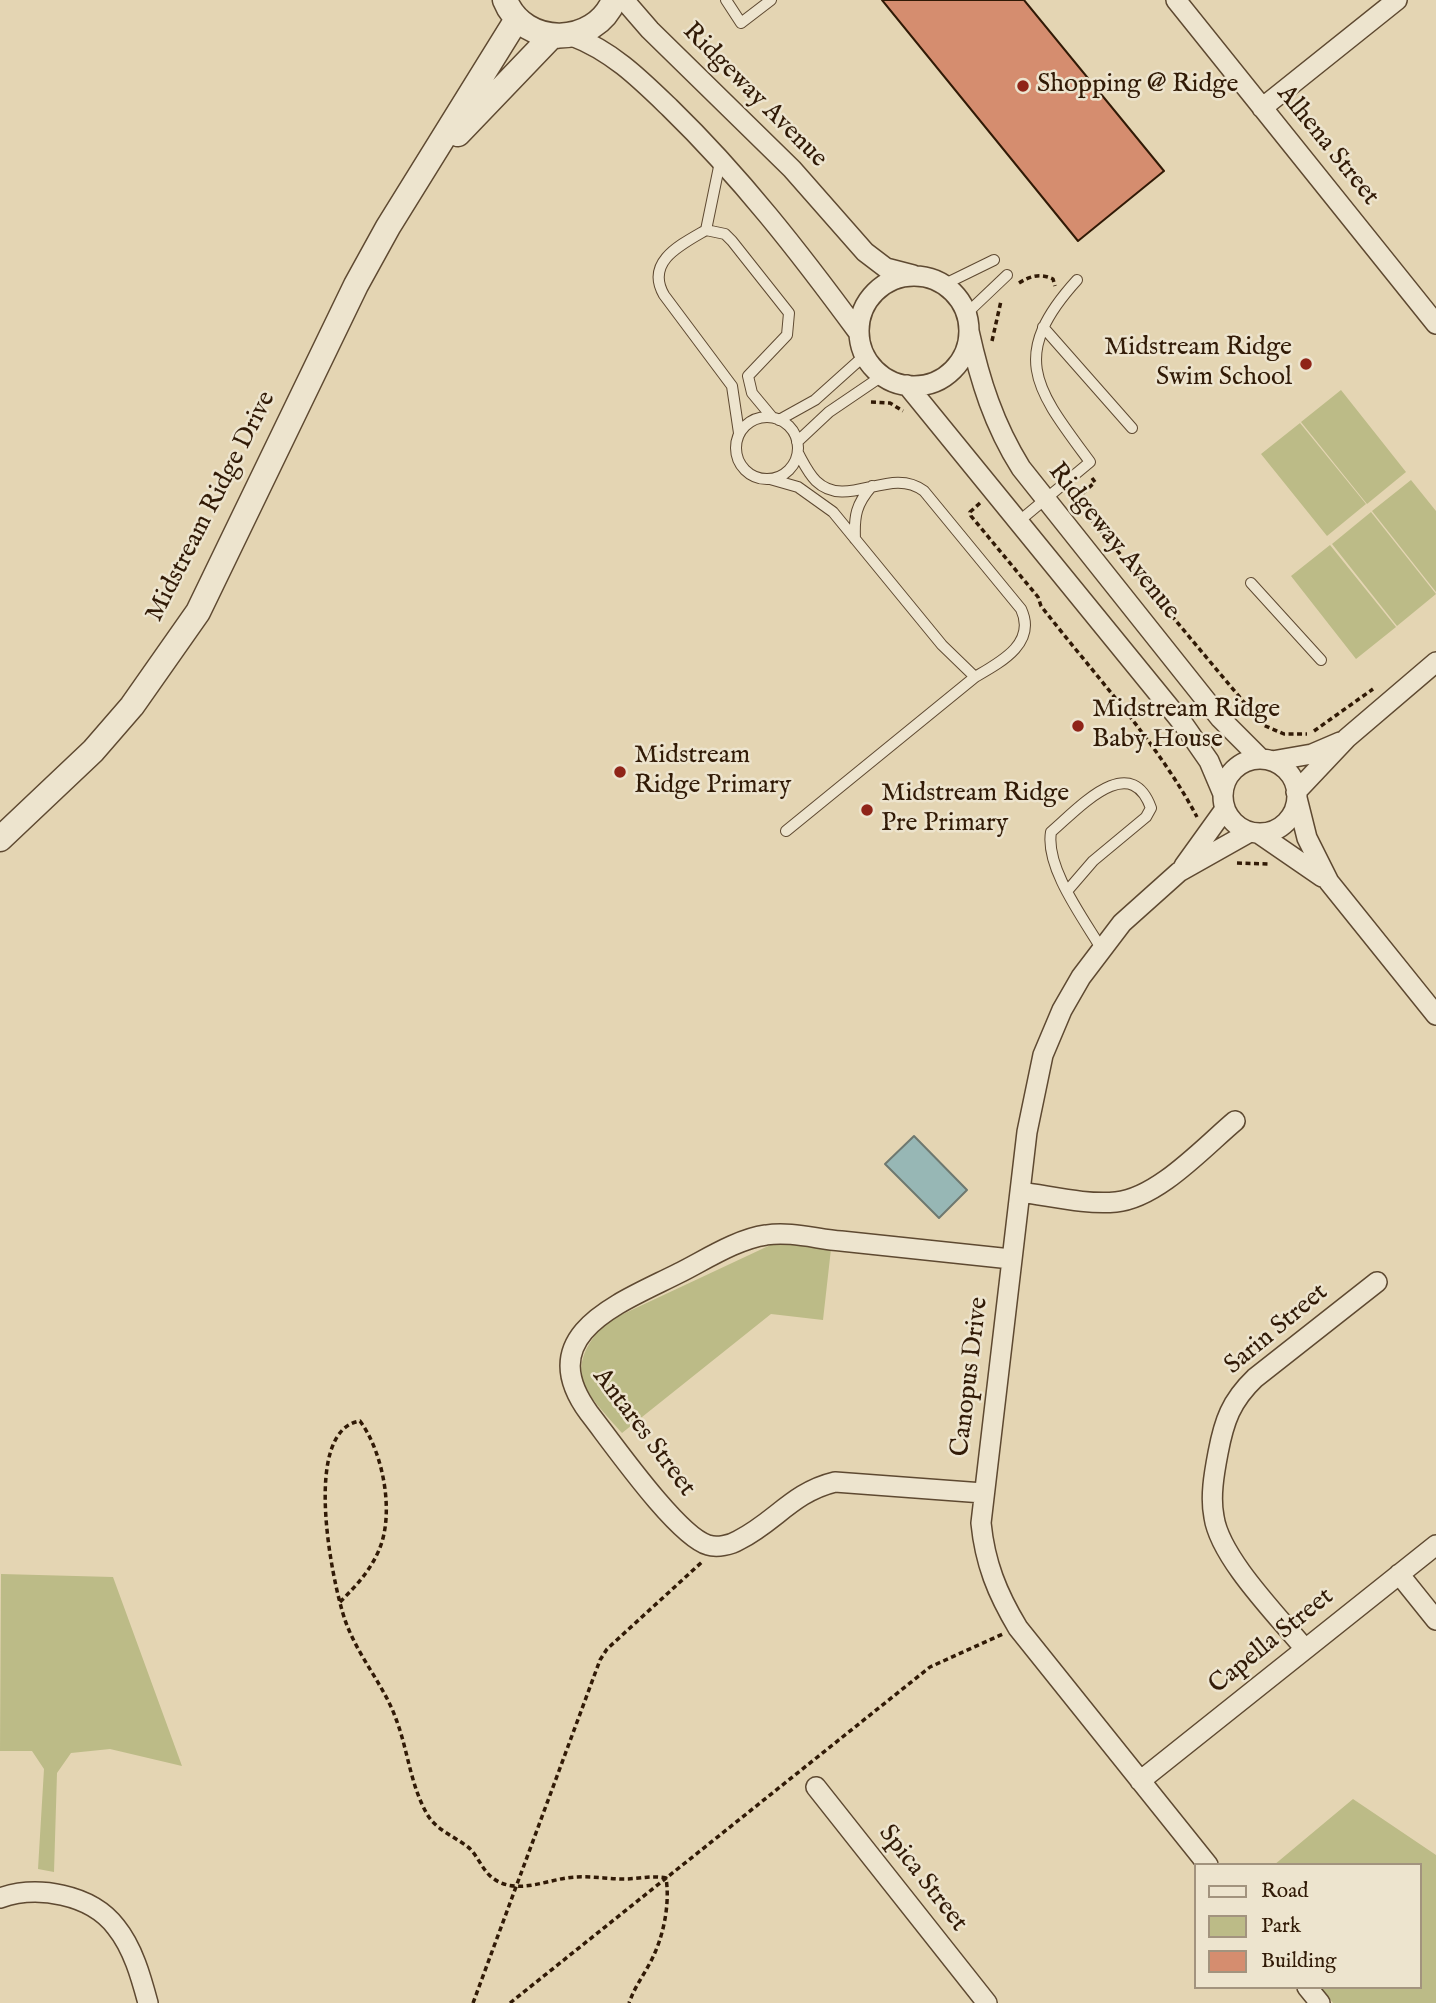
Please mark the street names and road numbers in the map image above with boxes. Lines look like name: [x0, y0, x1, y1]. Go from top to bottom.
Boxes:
street label: Ridgeway Avenue: [675, 17, 833, 175]
street label: Alhena Street: [1269, 80, 1385, 212]
street label: Midstream Ridge Drive: [140, 387, 284, 627]
street label: Ridgeway Avenue: [1040, 457, 1186, 627]
street label: Sarin Street: [1219, 1278, 1335, 1382]
street label: Canopus Drive: [946, 1295, 996, 1459]
street label: Antares Street: [585, 1363, 701, 1503]
street label: Capella Street: [1203, 1582, 1341, 1702]
street label: Spica Street: [871, 1819, 973, 1939]

